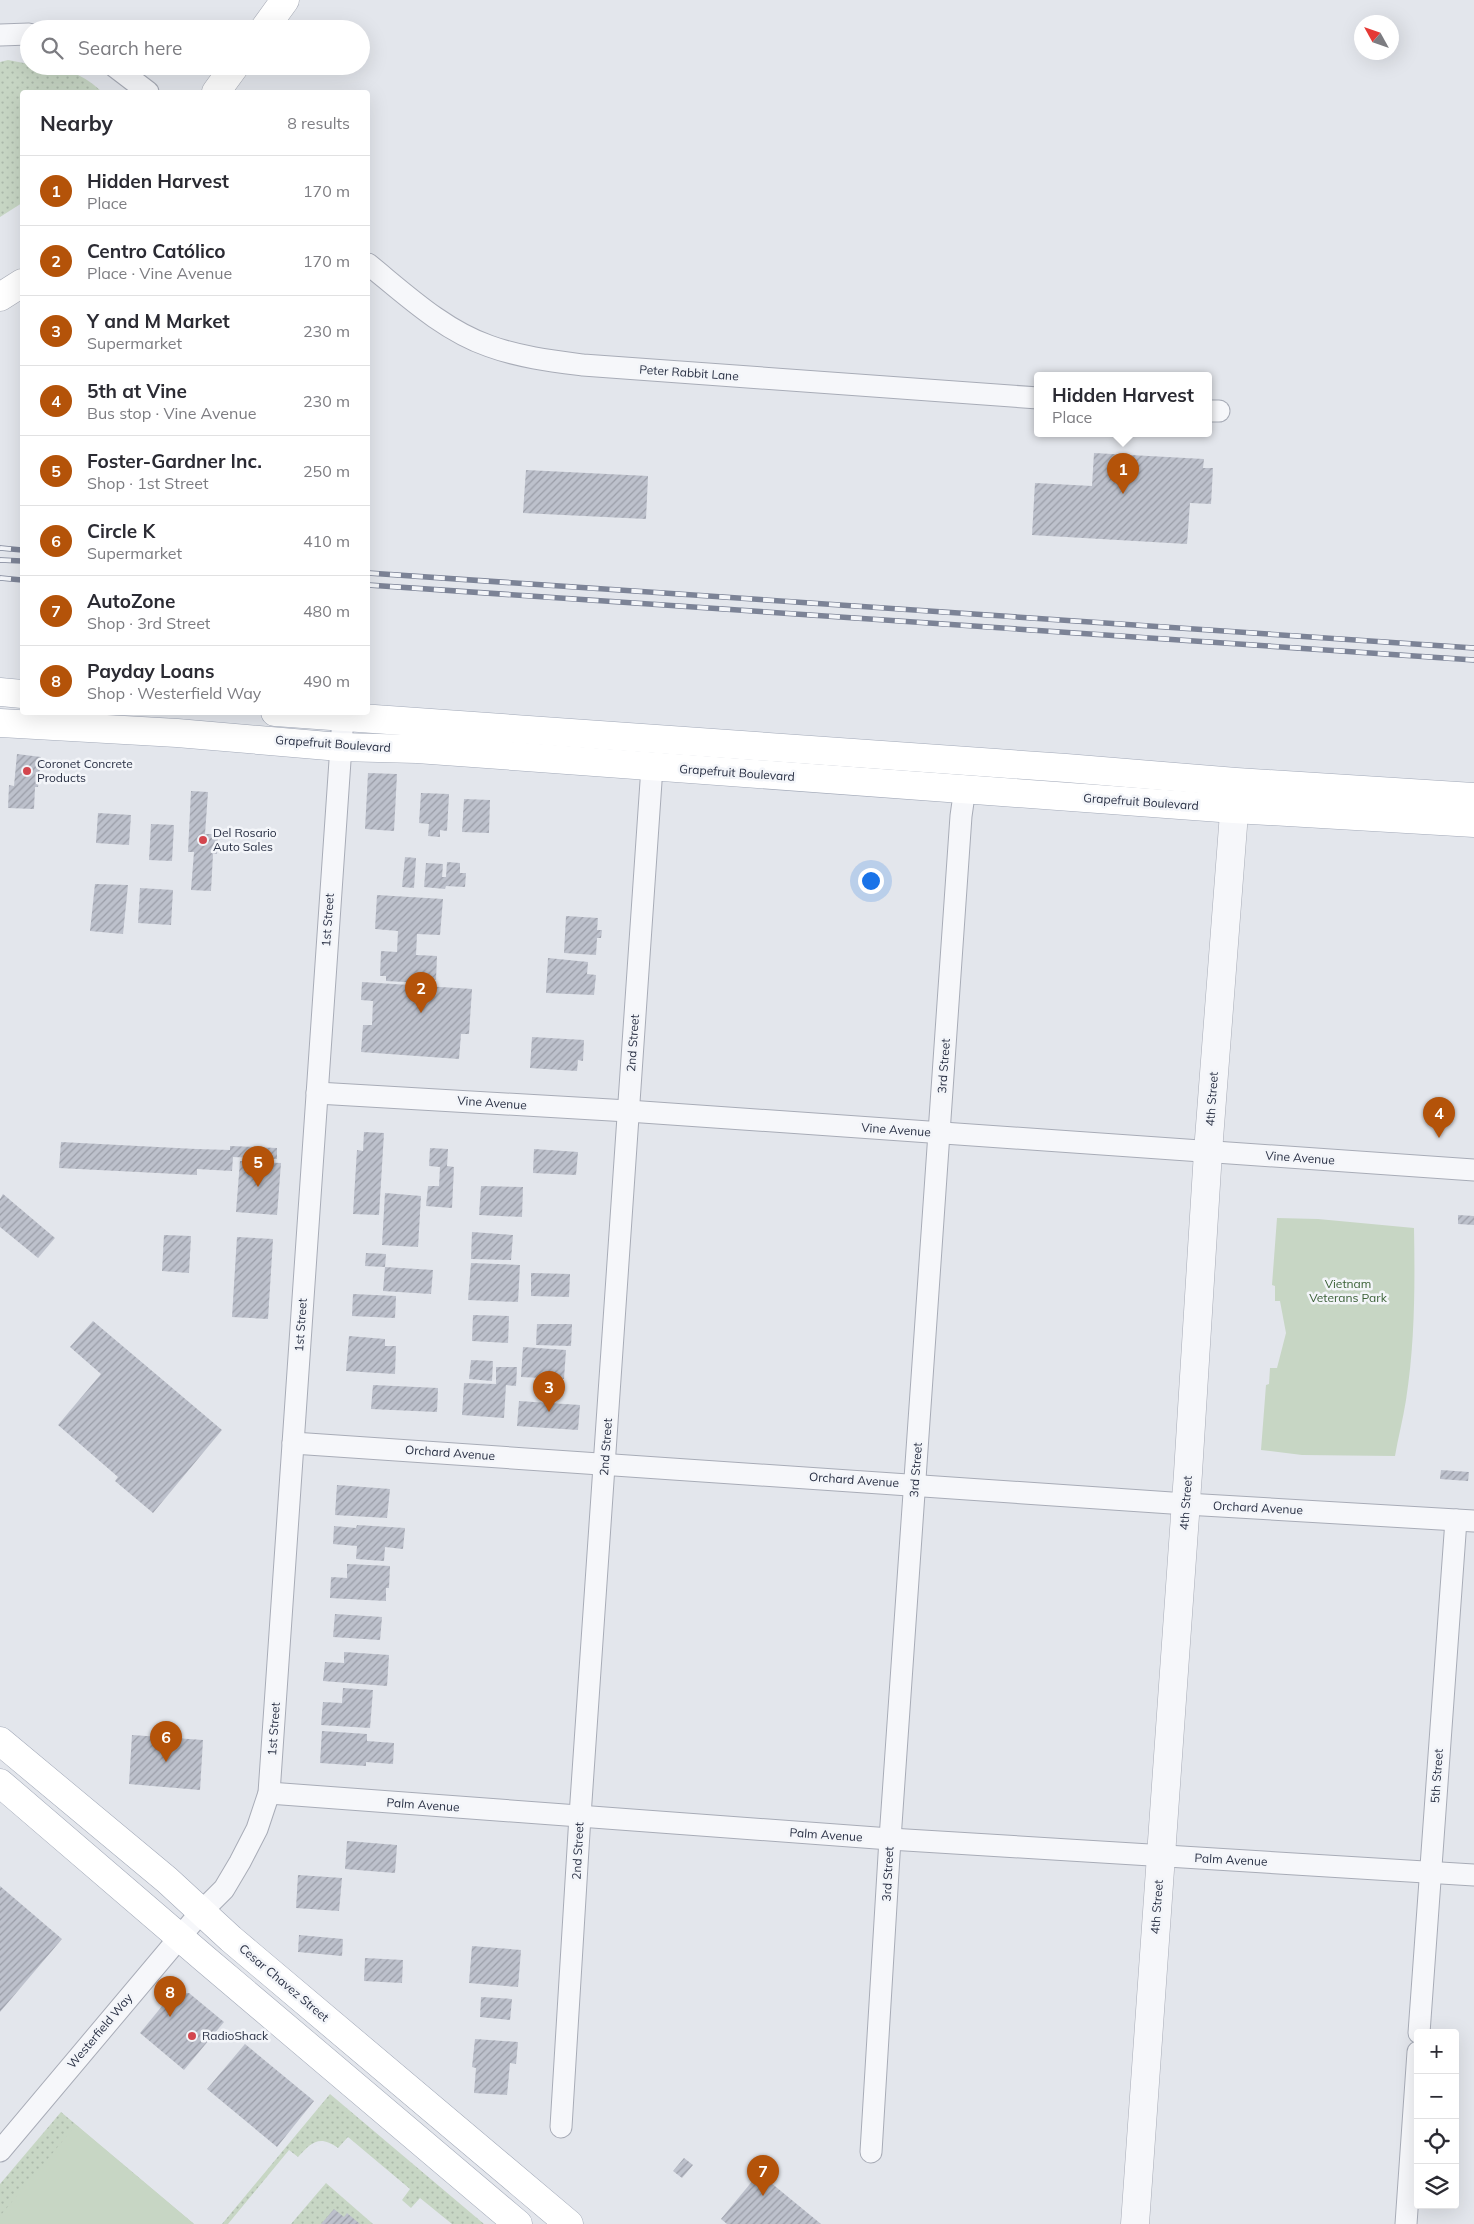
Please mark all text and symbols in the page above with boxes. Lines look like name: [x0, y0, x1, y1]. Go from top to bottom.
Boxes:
north arrow: [1354, 15, 1399, 60]
search box: [20, 20, 370, 75]
icon: search: [38, 34, 66, 62]
text: Search here: [78, 36, 182, 60]
text: Nearby: [40, 110, 113, 136]
text: 8 results: [287, 113, 350, 133]
text: Hidden Harvest: [87, 169, 229, 193]
text: 1: [51, 181, 61, 201]
text: 170 m: [303, 181, 350, 201]
text: Place: [87, 193, 127, 213]
text: Centro Católico: [87, 239, 226, 263]
text: 2: [51, 251, 61, 271]
text: 170 m: [303, 251, 350, 271]
text: Place · Vine Avenue: [87, 263, 232, 283]
text: Y and M Market: [87, 309, 230, 333]
text: 3: [51, 321, 61, 341]
text: 230 m: [303, 321, 350, 341]
text: Supermarket: [87, 333, 182, 353]
street label: Peter Rabbit Lane: [639, 362, 739, 383]
popup: [1034, 372, 1212, 437]
text: 5th at Vine: [87, 379, 187, 403]
text: Hidden Harvest: [1052, 383, 1194, 407]
text: 4: [51, 391, 61, 411]
text: 230 m: [303, 391, 350, 411]
text: Bus stop · Vine Avenue: [87, 403, 256, 423]
text: Place: [1052, 407, 1092, 427]
text: Foster-Gardner Inc.: [87, 449, 262, 473]
pin: 1: [1107, 453, 1139, 494]
text: 5: [51, 461, 61, 481]
text: 250 m: [303, 461, 350, 481]
text: Shop · 1st Street: [87, 473, 209, 493]
text: Circle K: [87, 519, 155, 543]
text: 6: [51, 531, 61, 551]
text: 410 m: [303, 531, 350, 551]
text: Supermarket: [87, 543, 182, 563]
text: AutoZone: [87, 589, 175, 613]
text: 7: [51, 601, 61, 621]
text: 480 m: [303, 601, 350, 621]
text: Shop · 3rd Street: [87, 613, 210, 633]
text: Payday Loans: [87, 659, 215, 683]
text: 8: [51, 671, 61, 691]
text: 490 m: [303, 671, 350, 691]
text: Shop · Westerfield Way: [87, 683, 261, 703]
street label: Grapefruit Boulevard: [275, 732, 391, 755]
place label: Coronet Concrete Products: [37, 756, 133, 785]
street label: Grapefruit Boulevard: [679, 761, 795, 784]
marker: Coronet Concrete Products: [21, 765, 33, 777]
street label: Grapefruit Boulevard: [1083, 790, 1199, 813]
place label: Del Rosario Auto Sales: [213, 825, 277, 854]
marker: Del Rosario Auto Sales: [197, 834, 209, 846]
your location: [858, 868, 884, 894]
street label: 1st Street: [318, 893, 337, 947]
pin: 2: [405, 972, 437, 1013]
street label: 2nd Street: [623, 1014, 642, 1072]
street label: 3rd Street: [934, 1038, 953, 1094]
street label: 4th Street: [1202, 1071, 1221, 1127]
street label: Vine Avenue: [457, 1093, 527, 1112]
pin: 4: [1423, 1097, 1455, 1138]
street label: Vine Avenue: [861, 1120, 931, 1139]
pin: 5: [242, 1146, 274, 1187]
street label: Vine Avenue: [1265, 1148, 1335, 1167]
park label: Vietnam Veterans Park: [1309, 1276, 1388, 1305]
street label: 1st Street: [291, 1298, 310, 1352]
pin: 3: [533, 1371, 565, 1412]
street label: 2nd Street: [596, 1418, 615, 1476]
street label: Orchard Avenue: [405, 1442, 496, 1463]
street label: 3rd Street: [906, 1442, 925, 1498]
street label: Orchard Avenue: [809, 1469, 900, 1490]
street label: 4th Street: [1176, 1475, 1195, 1531]
street label: Orchard Avenue: [1213, 1498, 1303, 1517]
street label: 1st Street: [264, 1702, 283, 1756]
pin: 6: [150, 1721, 182, 1762]
street label: 5th Street: [1427, 1748, 1446, 1804]
street label: Palm Avenue: [386, 1794, 460, 1815]
street label: 2nd Street: [568, 1822, 587, 1880]
street label: Palm Avenue: [789, 1824, 863, 1845]
street label: 3rd Street: [879, 1846, 896, 1902]
street label: Palm Avenue: [1194, 1850, 1268, 1869]
street label: 4th Street: [1147, 1879, 1166, 1935]
street label: Cesar Chavez Street: [236, 1941, 332, 2025]
pin: 8: [154, 1976, 186, 2017]
street label: Westerfield Way: [64, 1990, 136, 2071]
place label: RadioShack: [202, 2028, 269, 2043]
map controls: [1414, 2029, 1459, 2209]
button: +: [1414, 2029, 1459, 2074]
marker: RadioShack: [186, 2030, 198, 2042]
button: −: [1414, 2074, 1459, 2119]
button: locate: [1414, 2119, 1459, 2164]
pin: 7: [747, 2155, 779, 2196]
button: layers: [1414, 2164, 1459, 2209]

